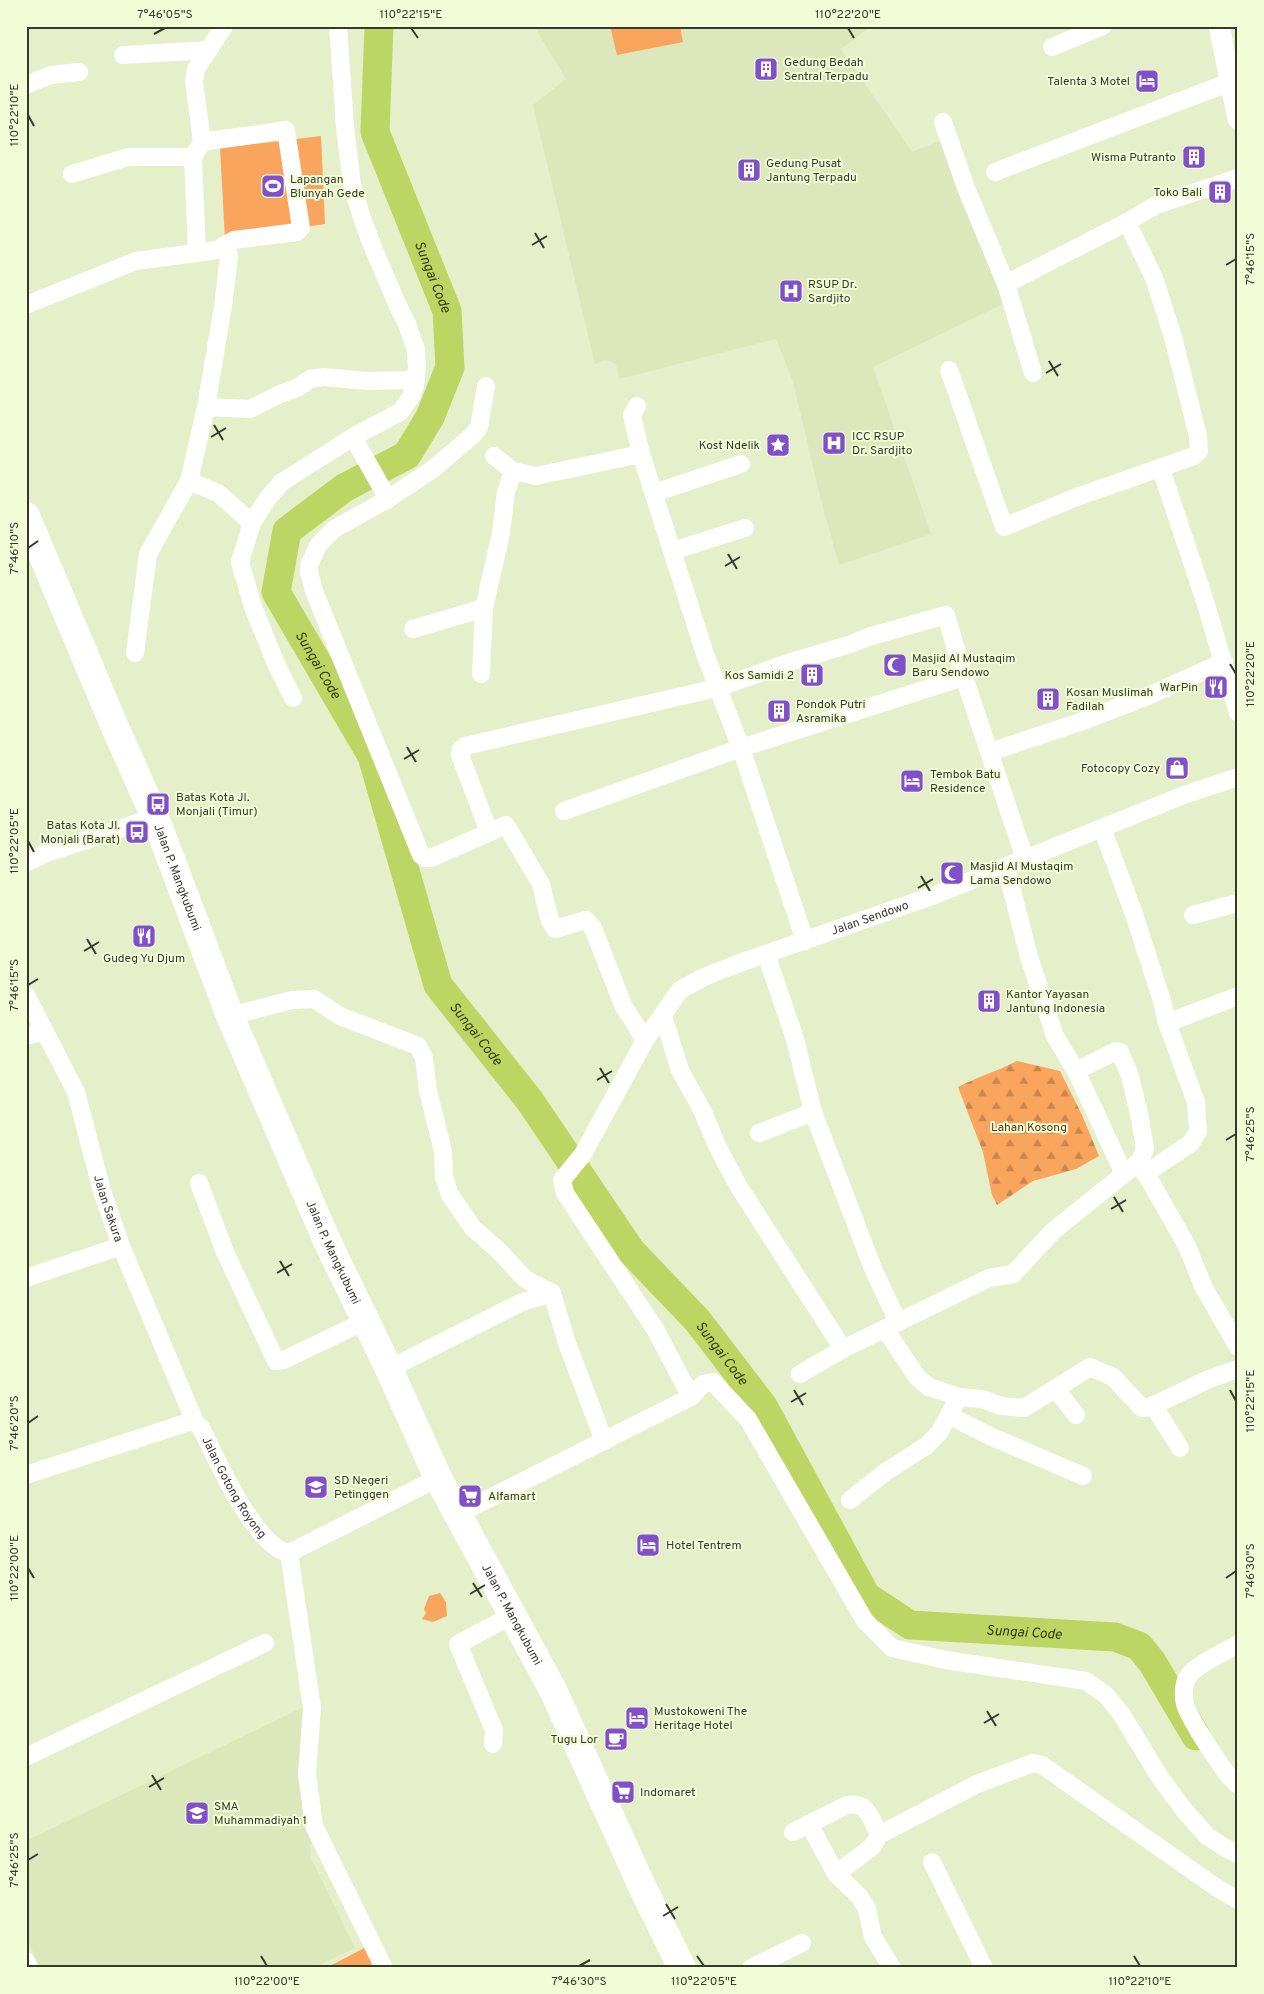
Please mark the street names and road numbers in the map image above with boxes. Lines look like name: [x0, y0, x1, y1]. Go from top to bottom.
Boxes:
street label: Jalan P. Mangkubumi: [149, 822, 204, 933]
street label: Jalan Sendowo: [829, 898, 911, 940]
street label: Jalan Sakura: [89, 1174, 126, 1244]
street label: Jalan P. Mangkubumi: [301, 1198, 363, 1307]
street label: Jalan Gotong Royong: [197, 1434, 269, 1542]
street label: Jalan P. Mangkubumi: [477, 1561, 545, 1668]

